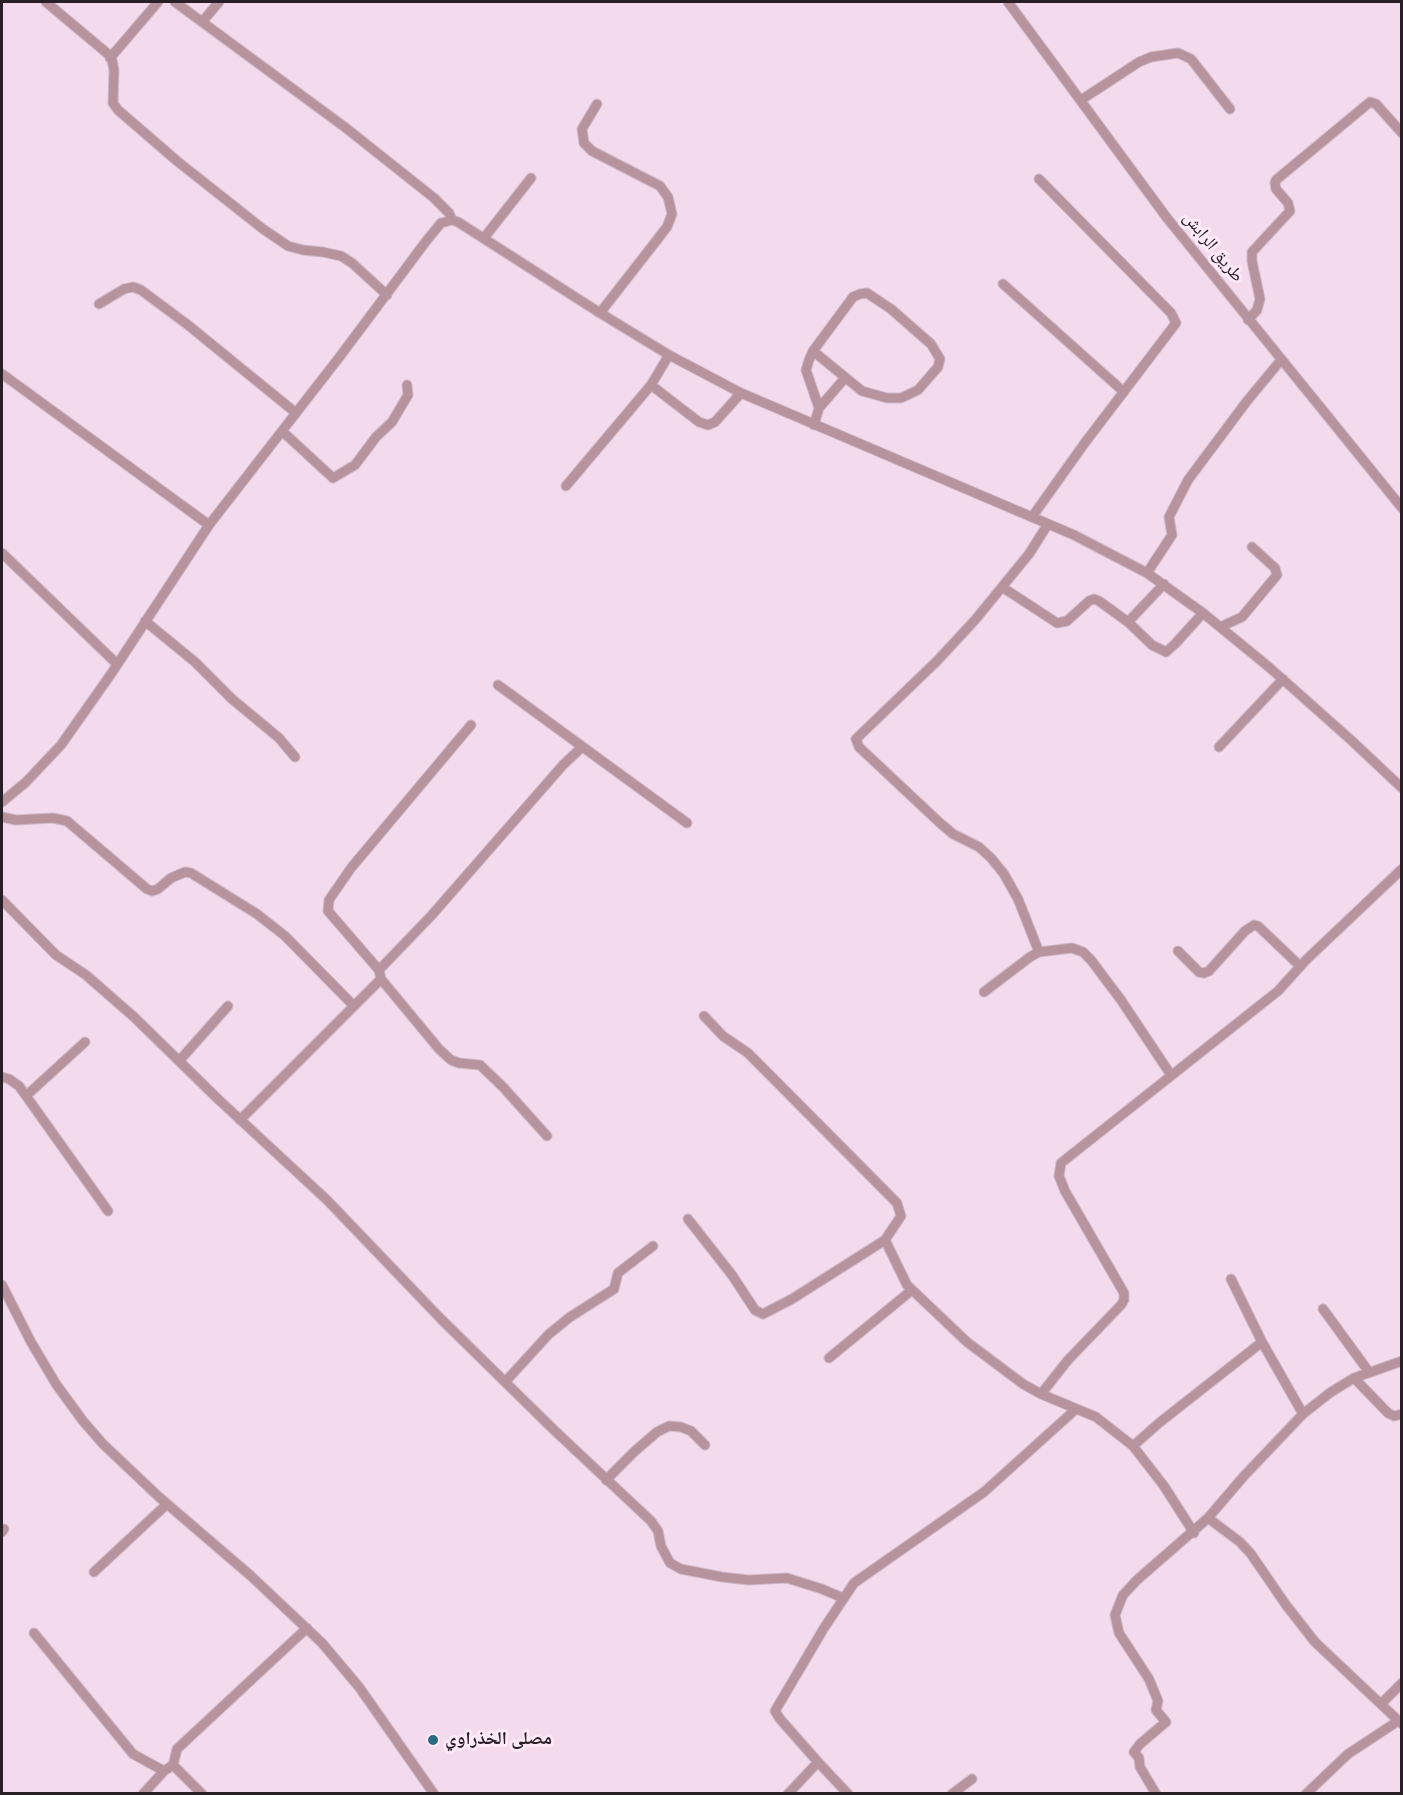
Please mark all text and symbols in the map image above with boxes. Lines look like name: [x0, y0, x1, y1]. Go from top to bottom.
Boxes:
street label: طريق الرابش: [1177, 209, 1247, 287]
place label: مصلى الخذراوي: [445, 1729, 552, 1751]
marker: مصلى الخذراوي: [426, 1733, 440, 1747]

